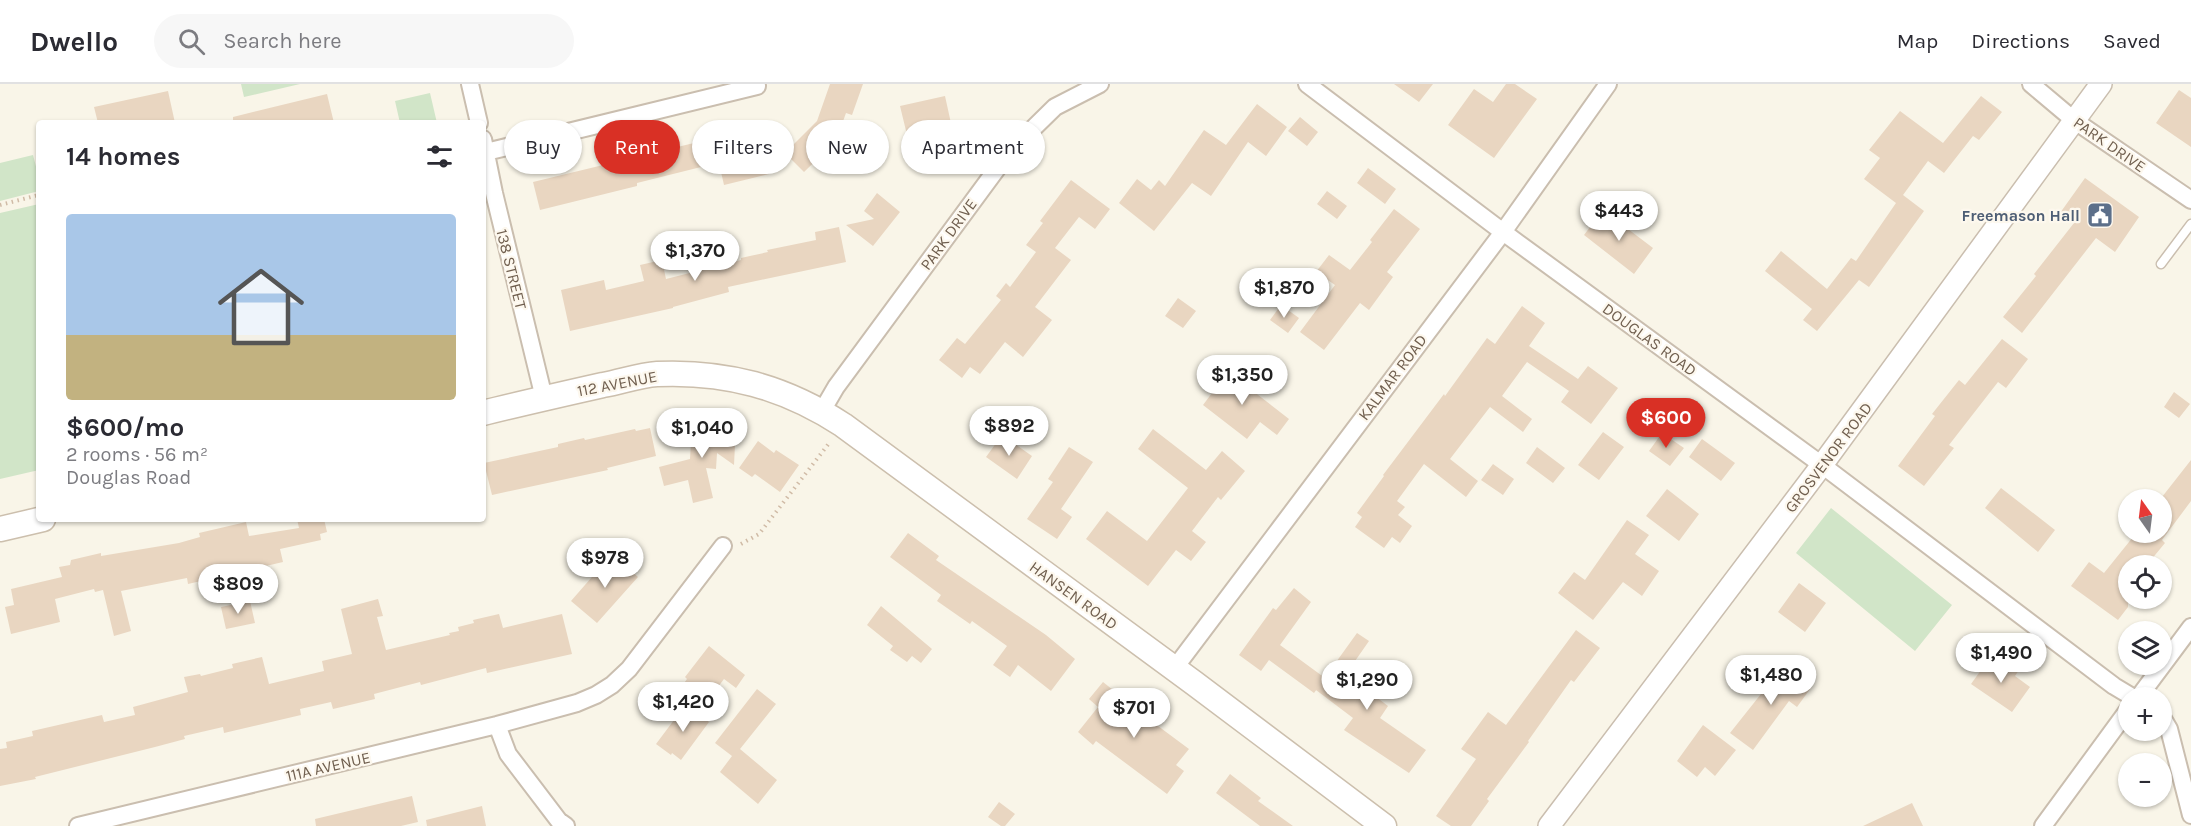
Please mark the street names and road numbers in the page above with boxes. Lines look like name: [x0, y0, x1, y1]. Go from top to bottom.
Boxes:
street label: PARK DRIVE: [2070, 113, 2149, 176]
street label: PARK DRIVE: [916, 195, 981, 274]
street label: 138 STREET: [492, 227, 531, 311]
street label: DOUGLAS ROAD: [1599, 299, 1700, 380]
street label: KALMAR ROAD: [1354, 331, 1431, 424]
street label: 112 AVENUE: [576, 366, 659, 401]
street label: GROSVENOR ROAD: [1781, 399, 1876, 516]
street label: HANSEN ROAD: [1026, 557, 1121, 634]
street label: 111A AVENUE: [284, 748, 372, 785]

